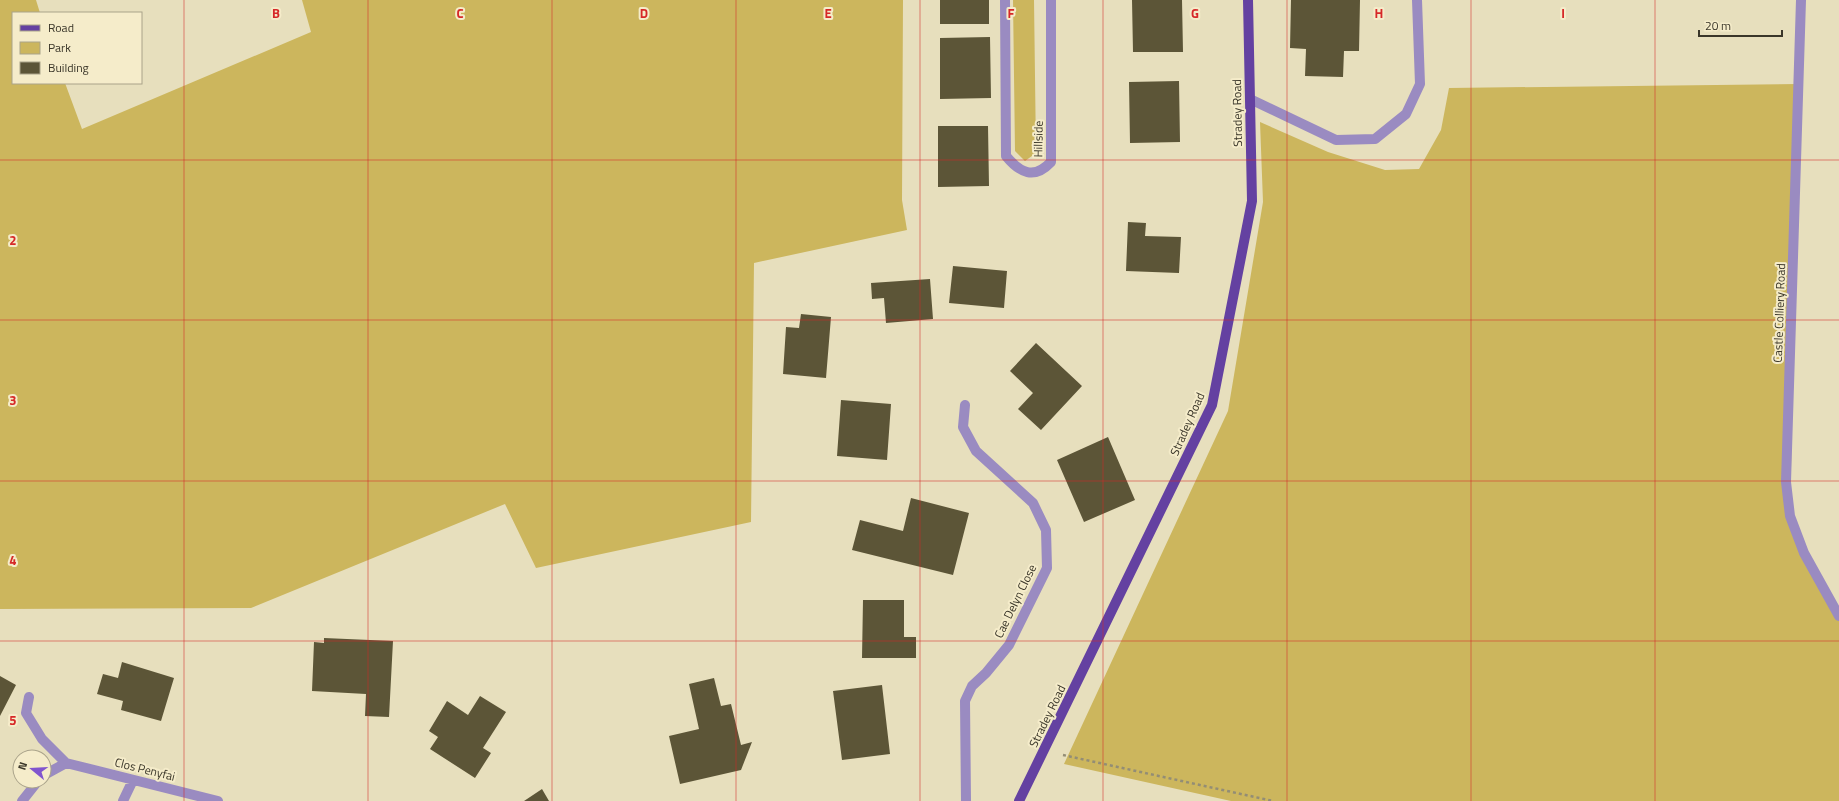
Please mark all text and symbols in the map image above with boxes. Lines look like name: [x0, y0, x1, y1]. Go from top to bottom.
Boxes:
text: B: [272, 3, 280, 23]
text: C: [456, 3, 464, 23]
text: D: [640, 3, 648, 23]
text: E: [824, 3, 832, 23]
text: F: [1008, 3, 1015, 23]
text: G: [1191, 3, 1199, 23]
text: H: [1375, 3, 1383, 23]
text: I: [1561, 3, 1565, 23]
legend: [12, 12, 142, 84]
scale bar: [1699, 12, 1782, 38]
text: 20 m: [1705, 16, 1731, 35]
text: Road: [48, 18, 74, 37]
text: Park: [48, 38, 71, 57]
text: Building: [48, 58, 89, 77]
street label: Stradey Road: [1227, 79, 1247, 147]
street label: Hillside: [1028, 120, 1048, 158]
text: 2: [9, 230, 17, 250]
street label: Castle Colliery Road: [1768, 263, 1790, 363]
street label: Stradey Road: [1165, 389, 1209, 459]
text: 3: [9, 390, 17, 410]
text: 4: [9, 550, 17, 570]
street label: Cae Delyn Close: [989, 561, 1041, 641]
street label: Stradey Road: [1024, 682, 1070, 750]
text: 5: [9, 710, 17, 730]
north arrow: [12, 749, 52, 789]
street label: Clos Penyfai: [113, 752, 177, 786]
text: N: [14, 760, 31, 772]

